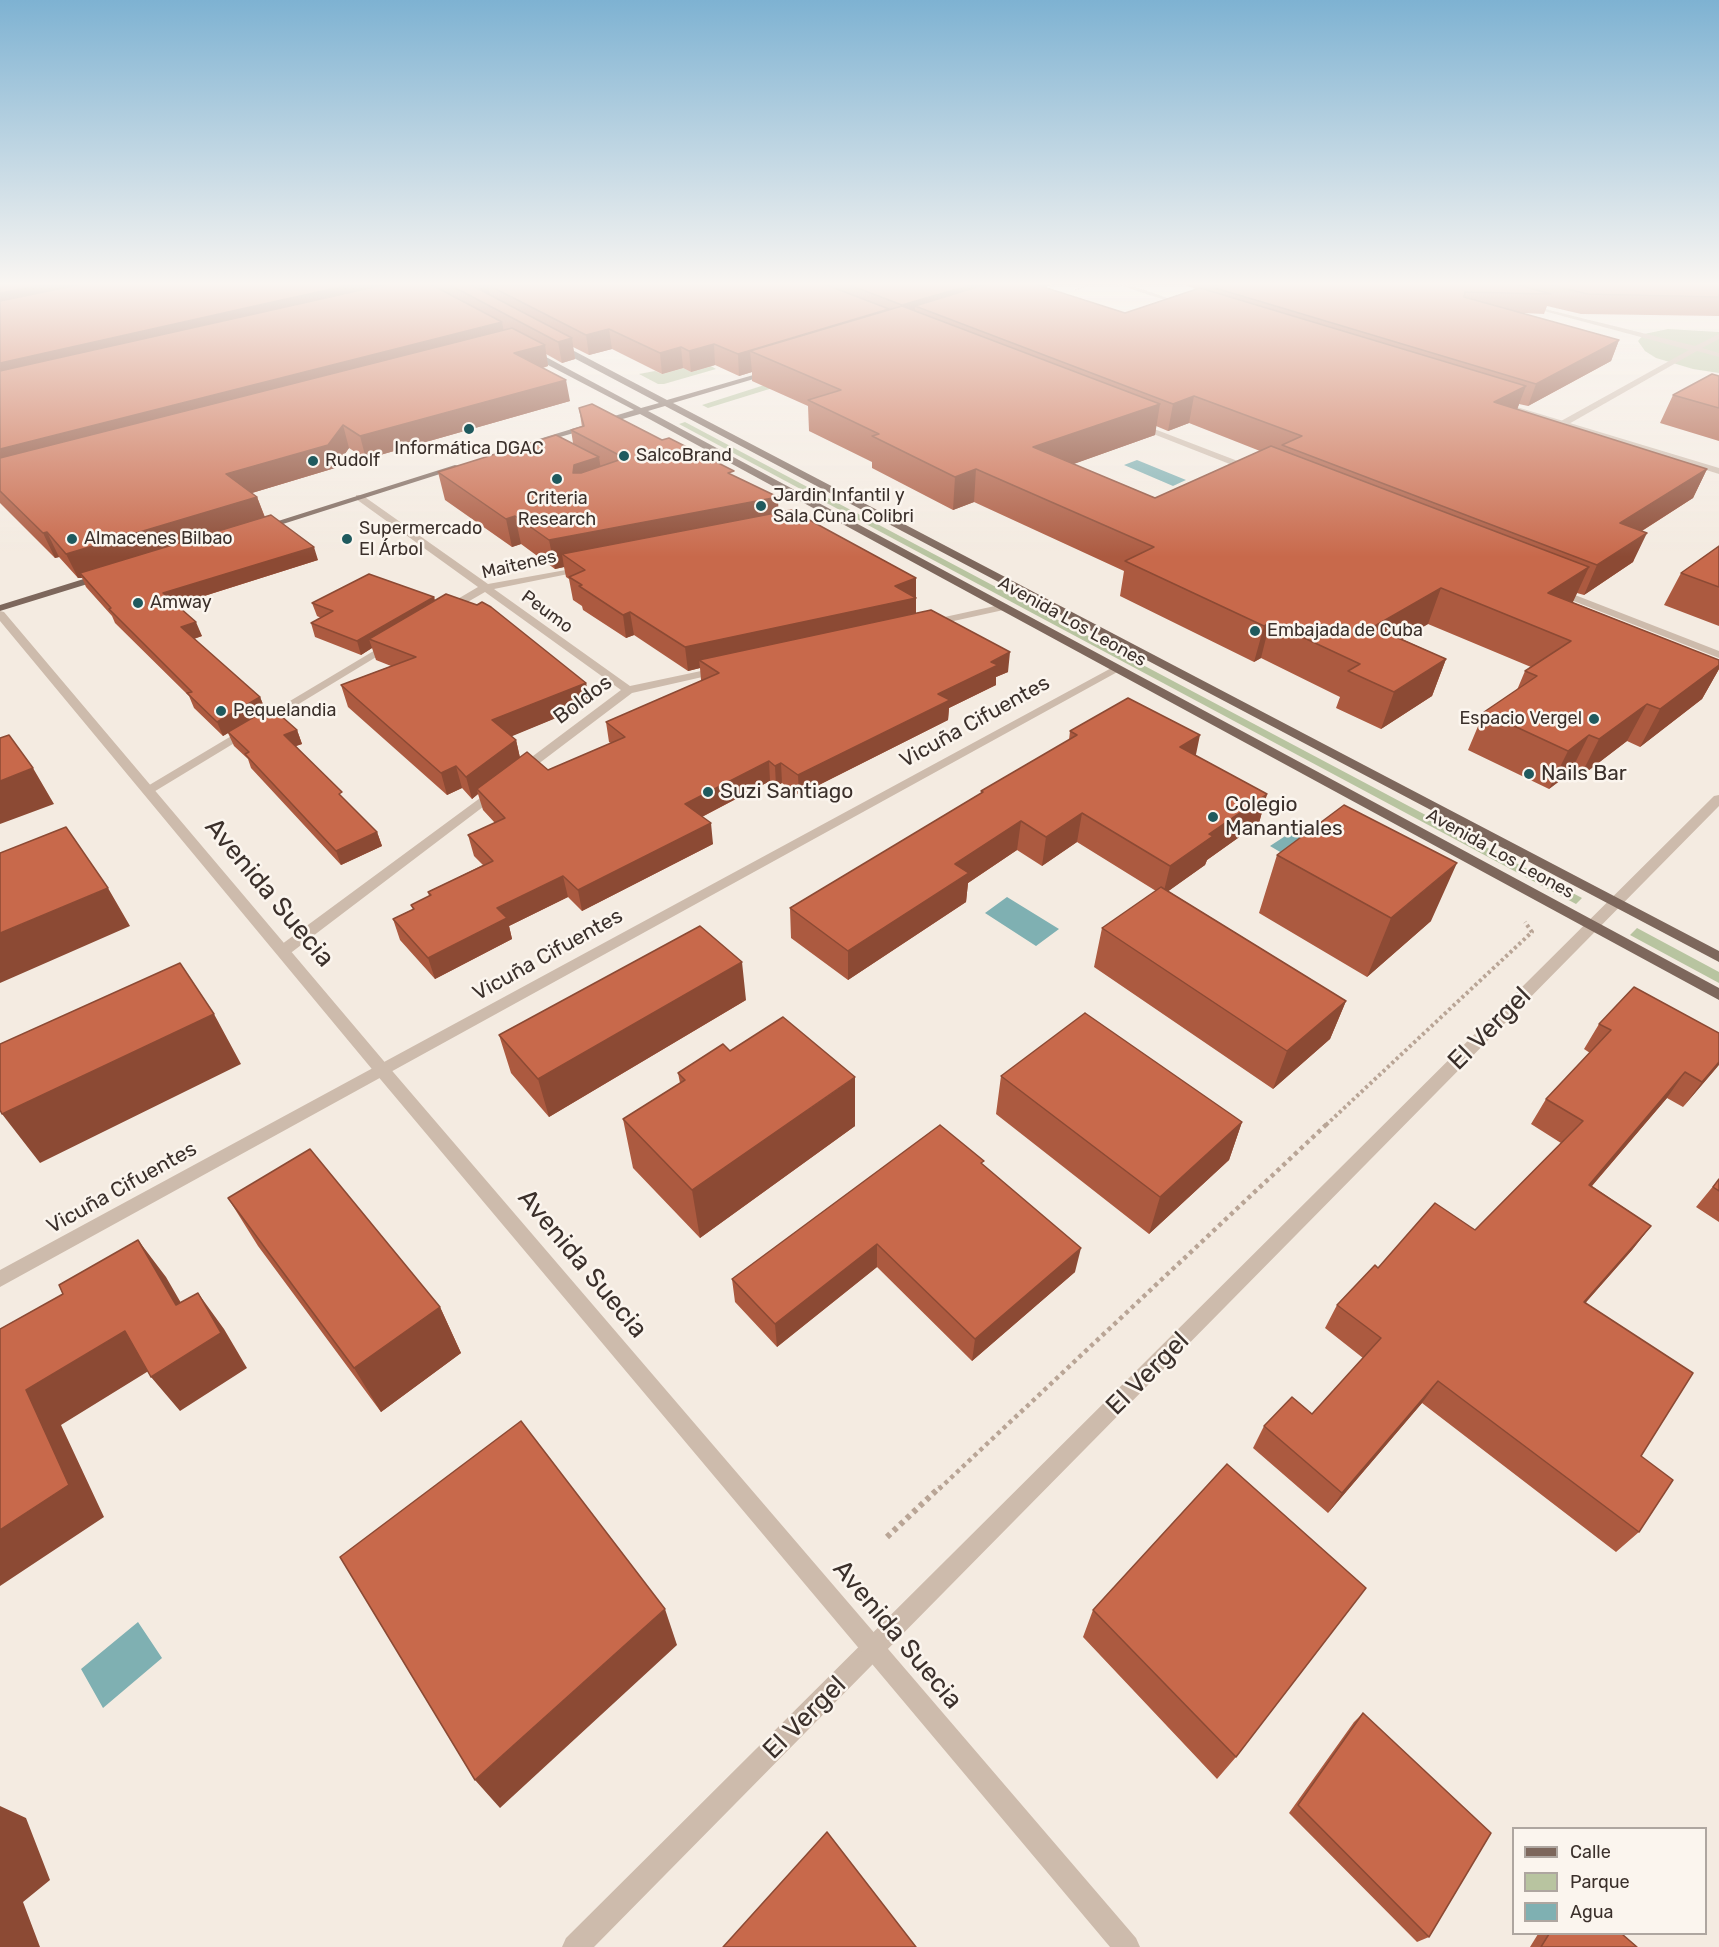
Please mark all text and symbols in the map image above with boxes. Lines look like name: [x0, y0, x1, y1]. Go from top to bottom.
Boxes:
marker: Informática DGAC: [462, 422, 476, 436]
place label: Informática DGAC: [394, 438, 544, 460]
place label: SalcoBrand: [636, 445, 732, 467]
marker: SalcoBrand: [617, 449, 631, 463]
place label: Rudolf: [325, 450, 380, 472]
marker: Rudolf: [306, 454, 320, 468]
marker: Criteria Research: [550, 472, 564, 486]
place label: Jardin Infantil y Sala Cuna Colibri: [773, 485, 914, 528]
place label: Criteria Research: [518, 488, 596, 530]
marker: Jardin Infantil y Sala Cuna Colibri: [754, 499, 768, 513]
place label: Supermercado El Árbol: [359, 518, 482, 560]
place label: Almacenes Bilbao: [84, 528, 233, 550]
marker: Almacenes Bilbao: [65, 532, 79, 546]
marker: Supermercado El Árbol: [340, 532, 354, 546]
street label: Maitenes: [480, 546, 558, 584]
street label: Avenida Los Leones: [994, 572, 1150, 672]
street label: Peumo: [517, 586, 577, 638]
place label: Amway: [150, 592, 212, 614]
marker: Amway: [131, 596, 145, 610]
place label: Embajada de Cuba: [1267, 620, 1423, 642]
marker: Embajada de Cuba: [1248, 624, 1262, 638]
street label: Boldos: [549, 670, 617, 730]
street label: Vicuña Cifuentes: [896, 670, 1054, 774]
place label: Pequelandia: [233, 700, 336, 722]
marker: Pequelandia: [214, 704, 228, 718]
place label: Espacio Vergel: [1459, 708, 1582, 730]
marker: Espacio Vergel: [1587, 712, 1601, 726]
place label: Nails Bar: [1541, 761, 1627, 787]
marker: Nails Bar: [1522, 767, 1536, 781]
place label: Suzi Santiago: [720, 779, 853, 805]
marker: Suzi Santiago: [701, 785, 715, 799]
place label: Colegio Manantiales: [1225, 792, 1343, 842]
street label: Avenida Los Leones: [1422, 804, 1578, 904]
marker: Colegio Manantiales: [1206, 810, 1220, 824]
street label: Avenida Suecia: [198, 812, 340, 974]
street label: Vicuña Cifuentes: [469, 903, 627, 1007]
street label: El Vergel: [1442, 981, 1538, 1077]
street label: Vicuña Cifuentes: [43, 1136, 201, 1240]
street label: Avenida Suecia: [511, 1183, 653, 1345]
street label: El Vergel: [1100, 1326, 1196, 1422]
street label: Avenida Suecia: [826, 1554, 968, 1716]
street label: El Vergel: [757, 1670, 853, 1766]
legend: [1512, 1827, 1707, 1935]
text: Calle: [1570, 1841, 1611, 1863]
text: Parque: [1570, 1871, 1630, 1893]
text: Agua: [1570, 1901, 1613, 1923]

